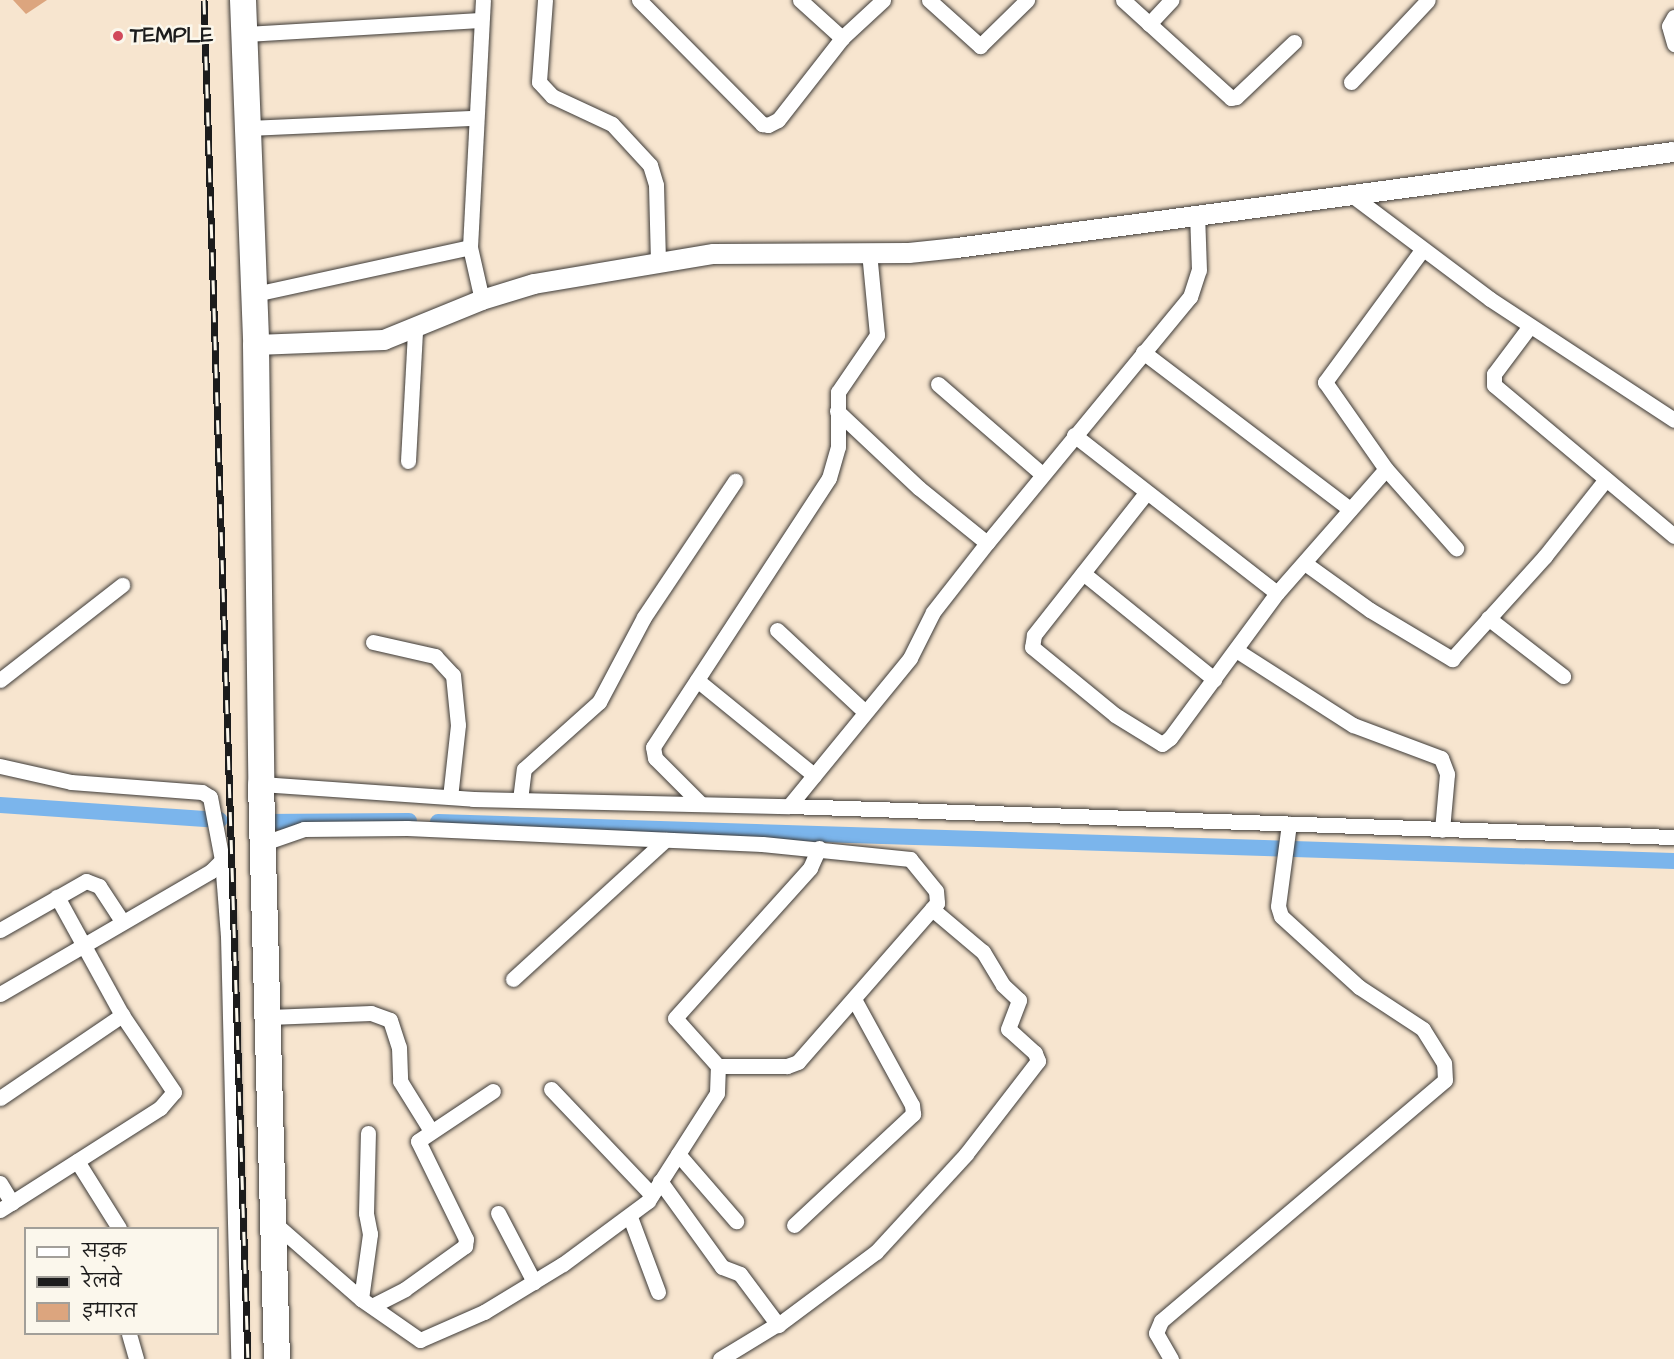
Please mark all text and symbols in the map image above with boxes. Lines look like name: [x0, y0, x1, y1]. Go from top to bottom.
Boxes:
place label: TEMPLE: [130, 23, 213, 49]
marker: TEMPLE: [111, 29, 125, 43]
legend: [24, 1227, 219, 1335]
text: सड़क: [82, 1239, 126, 1264]
text: रेलवे: [82, 1269, 122, 1294]
text: इमारत: [82, 1299, 137, 1324]

